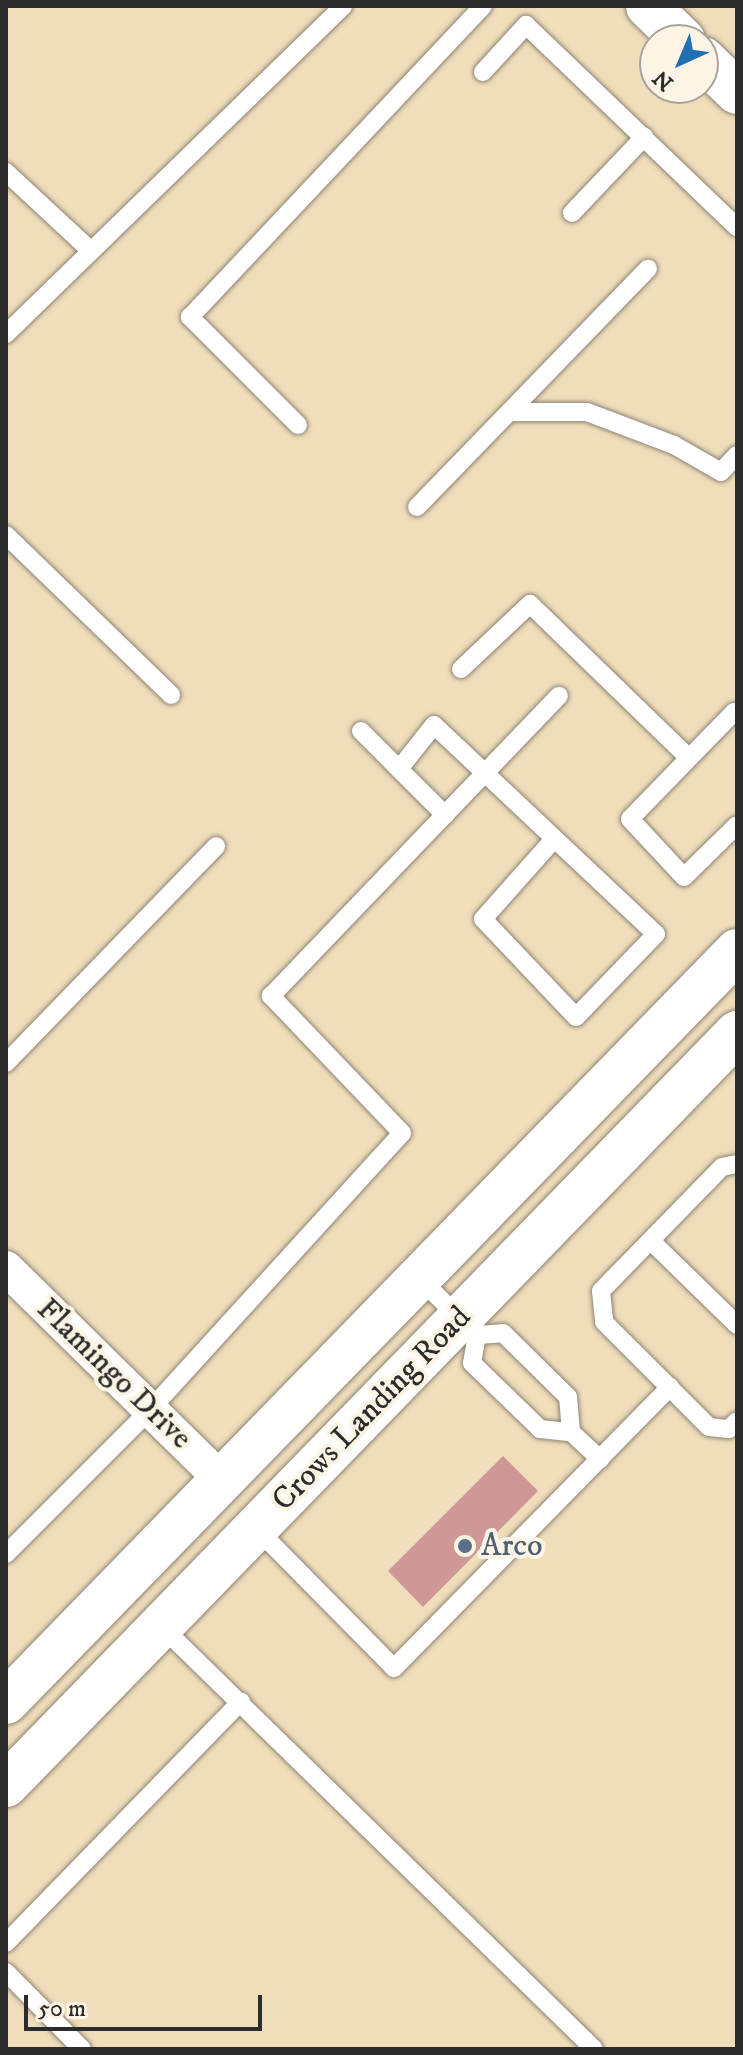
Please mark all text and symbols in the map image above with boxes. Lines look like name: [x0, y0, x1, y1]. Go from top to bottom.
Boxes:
north arrow: [639, 24, 719, 104]
text: N: [647, 64, 679, 96]
street label: Flamingo Drive: [28, 1290, 200, 1458]
street label: Crows Landing Road: [265, 1299, 479, 1519]
place label: Arco: [481, 1527, 543, 1565]
marker: Arco: [456, 1537, 474, 1555]
scale bar: [28, 1979, 266, 2029]
text: 50 m: [38, 1994, 86, 2024]

